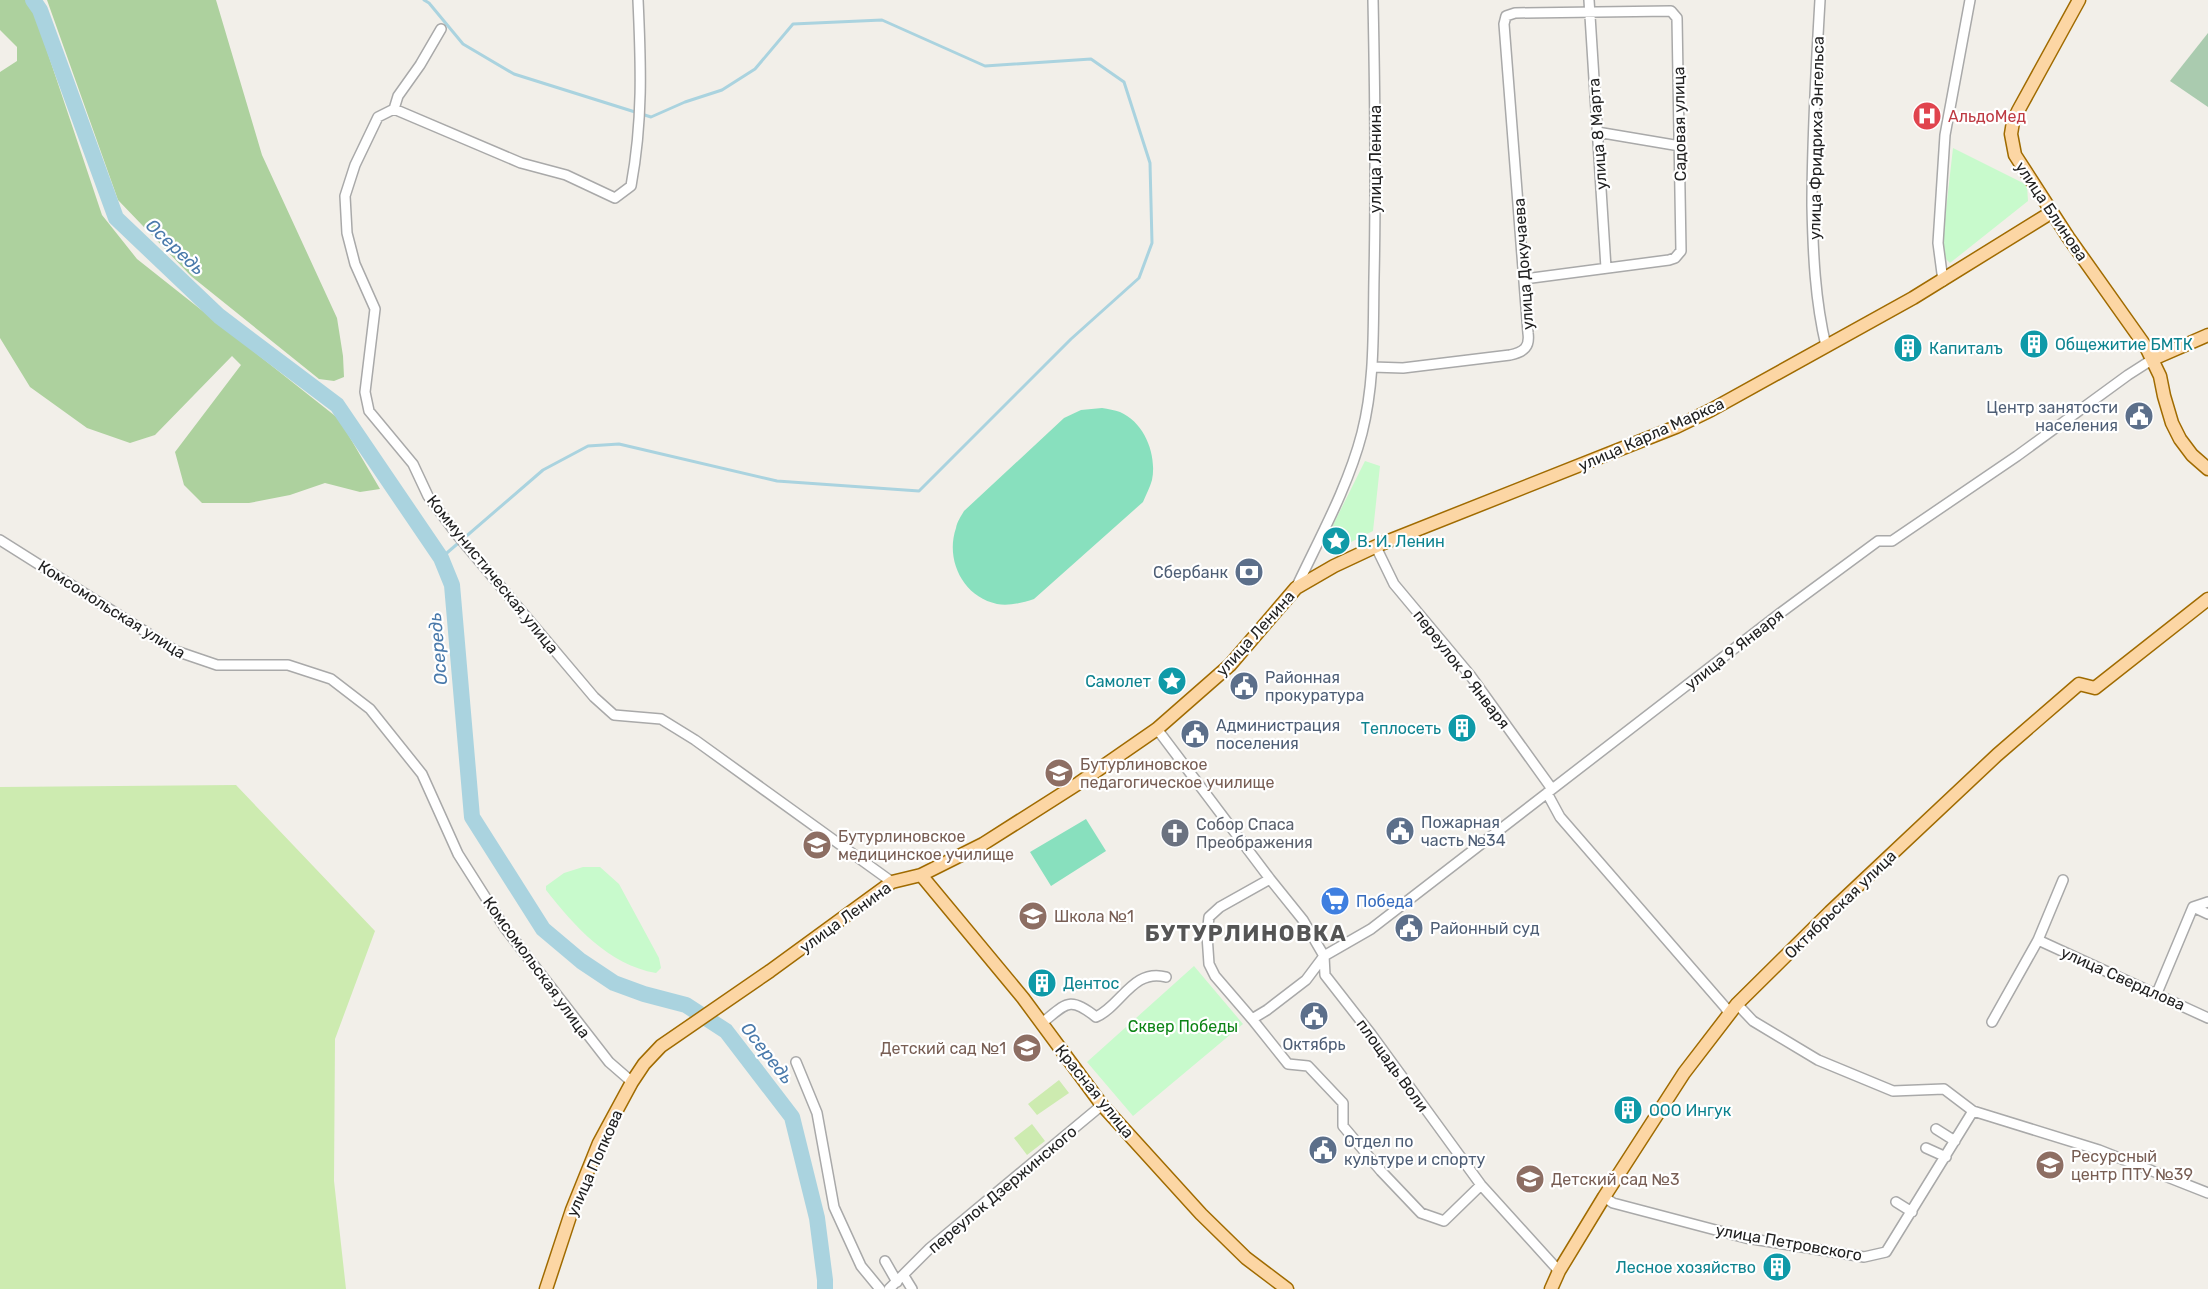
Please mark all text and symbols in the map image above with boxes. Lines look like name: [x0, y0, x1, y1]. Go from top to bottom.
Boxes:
street label: улица Фридриха Энгельса: [1805, 36, 1828, 240]
street label: Садовая улица: [1669, 66, 1690, 182]
street label: улица 8 Марта: [1584, 77, 1611, 191]
hospital icon: АльдоМед: [1911, 100, 1943, 132]
street label: улица Ленина: [1366, 105, 1385, 213]
place label: АльдоМед: [1948, 107, 2026, 126]
street label: улица Блинова: [2011, 158, 2092, 265]
street label: улица Докучаева: [1509, 197, 1538, 331]
water label: Осередь: [141, 214, 209, 280]
building icon: Общежитие БМТК: [2018, 328, 2050, 360]
building icon: Капиталъ: [1892, 332, 1924, 364]
place label: Общежитие БМТК: [2055, 335, 2193, 354]
place label: Капиталъ: [1929, 339, 2003, 358]
street label: улица Карла Маркса: [1575, 394, 1727, 475]
place label: Центр занятости населения: [1986, 398, 2118, 435]
public building icon: Центр занятости населения: [2123, 400, 2155, 432]
street label: Коммунистическая улица: [423, 491, 562, 657]
place icon: В. И. Ленин: [1320, 525, 1352, 557]
place label: В. И. Ленин: [1357, 532, 1445, 551]
street label: Комсомольская улица: [35, 556, 189, 663]
bank icon: Сбербанк: [1233, 556, 1265, 588]
place label: Сбербанк: [1153, 563, 1228, 582]
street label: улица Ленина: [1212, 587, 1299, 680]
street label: улица 9 Января: [1681, 605, 1787, 694]
street label: переулок 9 Января: [1409, 606, 1514, 733]
water label: Осередь: [424, 612, 452, 686]
place icon: Самолет: [1156, 665, 1188, 697]
place label: Районная прокуратура: [1265, 668, 1364, 705]
public building icon: Районная прокуратура: [1228, 670, 1260, 702]
place label: Самолет: [1085, 672, 1151, 691]
building icon: Теплосеть: [1446, 712, 1478, 744]
place label: Администрация поселения: [1216, 716, 1340, 753]
public building icon: Администрация поселения: [1179, 718, 1211, 750]
place label: Теплосеть: [1361, 719, 1441, 738]
place label: Бутурлиновское педагогическое училище: [1080, 755, 1275, 792]
school or university icon: Бутурлиновское педагогическое училище: [1043, 757, 1075, 789]
place label: Пожарная часть №34: [1421, 813, 1506, 850]
place label: Собор Спаса Преображения: [1196, 815, 1313, 852]
public building icon: Пожарная часть №34: [1384, 815, 1416, 847]
church icon: Собор Спаса Преображения: [1159, 817, 1191, 849]
place label: Бутурлиновское медицинское училище: [838, 827, 1014, 864]
school or university icon: Бутурлиновское медицинское училище: [801, 829, 833, 861]
street label: Октябрьская улица: [1780, 846, 1900, 963]
street label: улица Ленина: [796, 878, 895, 957]
supermarket icon: Победа: [1319, 885, 1351, 917]
place label: Победа: [1356, 892, 1413, 911]
street label: Комсомольская улица: [479, 893, 594, 1042]
school or university icon: Школа №1: [1017, 900, 1049, 932]
place label: Школа №1: [1054, 907, 1134, 926]
public building icon: Районный суд: [1393, 912, 1425, 944]
place label: Районный суд: [1430, 919, 1540, 938]
district label: БУТУРЛИНОВКА: [1145, 920, 1347, 947]
street label: улица Свердлова: [2058, 943, 2188, 1014]
building icon: Дентос: [1026, 967, 1058, 999]
place label: Дентос: [1063, 974, 1119, 993]
public building icon: Октябрь: [1298, 1000, 1330, 1032]
street label: площадь Воли: [1353, 1015, 1433, 1115]
park label: Сквер Победы: [1128, 1017, 1238, 1036]
water label: Осередь: [736, 1018, 798, 1088]
school or university icon: Детский сад №1: [1011, 1032, 1043, 1064]
place label: Октябрь: [1282, 1035, 1346, 1054]
place label: Детский сад №1: [880, 1039, 1006, 1058]
street label: Красная улица: [1051, 1041, 1138, 1142]
building icon: ООО Ингук: [1612, 1094, 1644, 1126]
place label: ООО Ингук: [1649, 1101, 1732, 1120]
street label: улица Попкова: [562, 1107, 627, 1220]
street label: переулок Дзержинского: [924, 1122, 1081, 1257]
place label: Отдел по культуре и спорту: [1344, 1132, 1485, 1169]
public building icon: Отдел по культуре и спорту: [1307, 1134, 1339, 1166]
place label: Ресурсный центр ПТУ №39: [2071, 1147, 2193, 1184]
school or university icon: Ресурсный центр ПТУ №39: [2034, 1149, 2066, 1181]
school or university icon: Детский сад №3: [1514, 1163, 1546, 1195]
place label: Детский сад №3: [1551, 1170, 1680, 1189]
street label: улица Петровского: [1714, 1220, 1864, 1265]
building icon: Лесное хозяйство: [1761, 1251, 1793, 1283]
place label: Лесное хозяйство: [1615, 1258, 1756, 1277]

